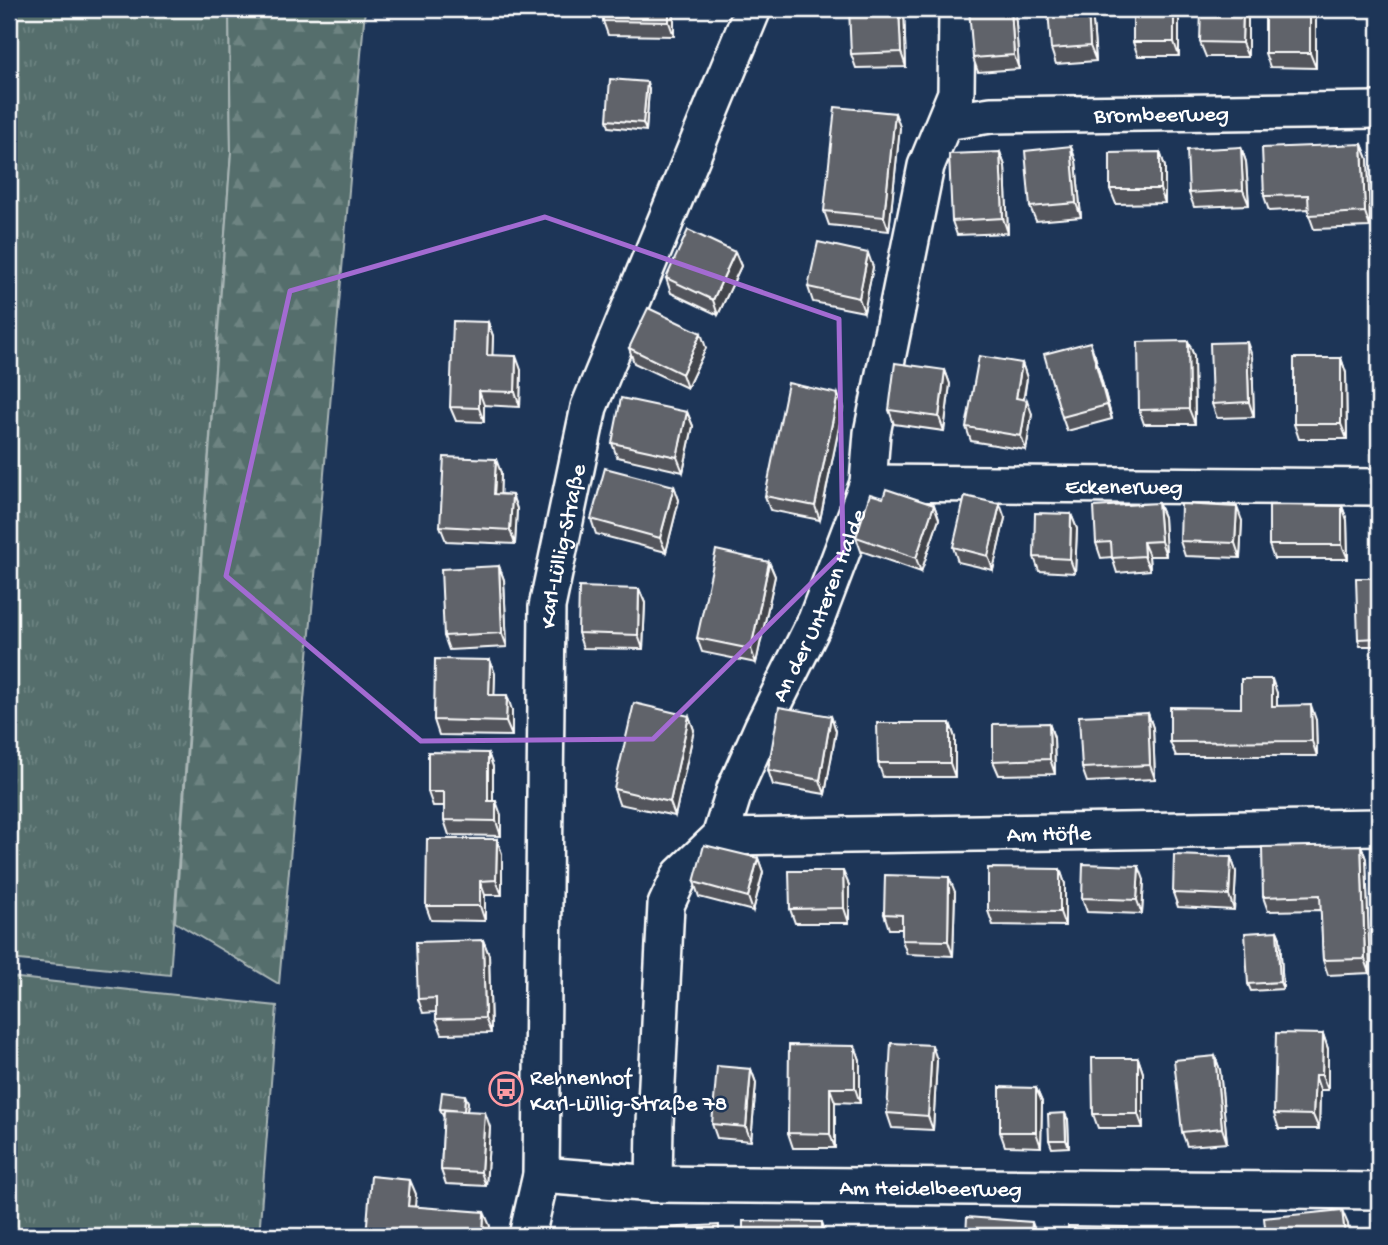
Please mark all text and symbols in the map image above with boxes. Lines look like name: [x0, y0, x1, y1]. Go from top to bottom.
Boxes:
street label: Brombeerweg: [1093, 102, 1229, 131]
street label: Karl-Lüllig-Straße: [537, 461, 594, 629]
street label: Eckenerweg: [1065, 475, 1183, 502]
street label: An der Unteren Halde: [767, 505, 874, 707]
street label: Am Höfle: [1007, 821, 1093, 850]
place label: Rehnenhof Karl-Lüllig-Straße 78: [530, 1066, 727, 1119]
bus stop icon: Rehnenhof Karl-Lüllig-Straße 78: [487, 1070, 525, 1108]
street label: Am Heidelbeerweg: [839, 1176, 1022, 1205]

